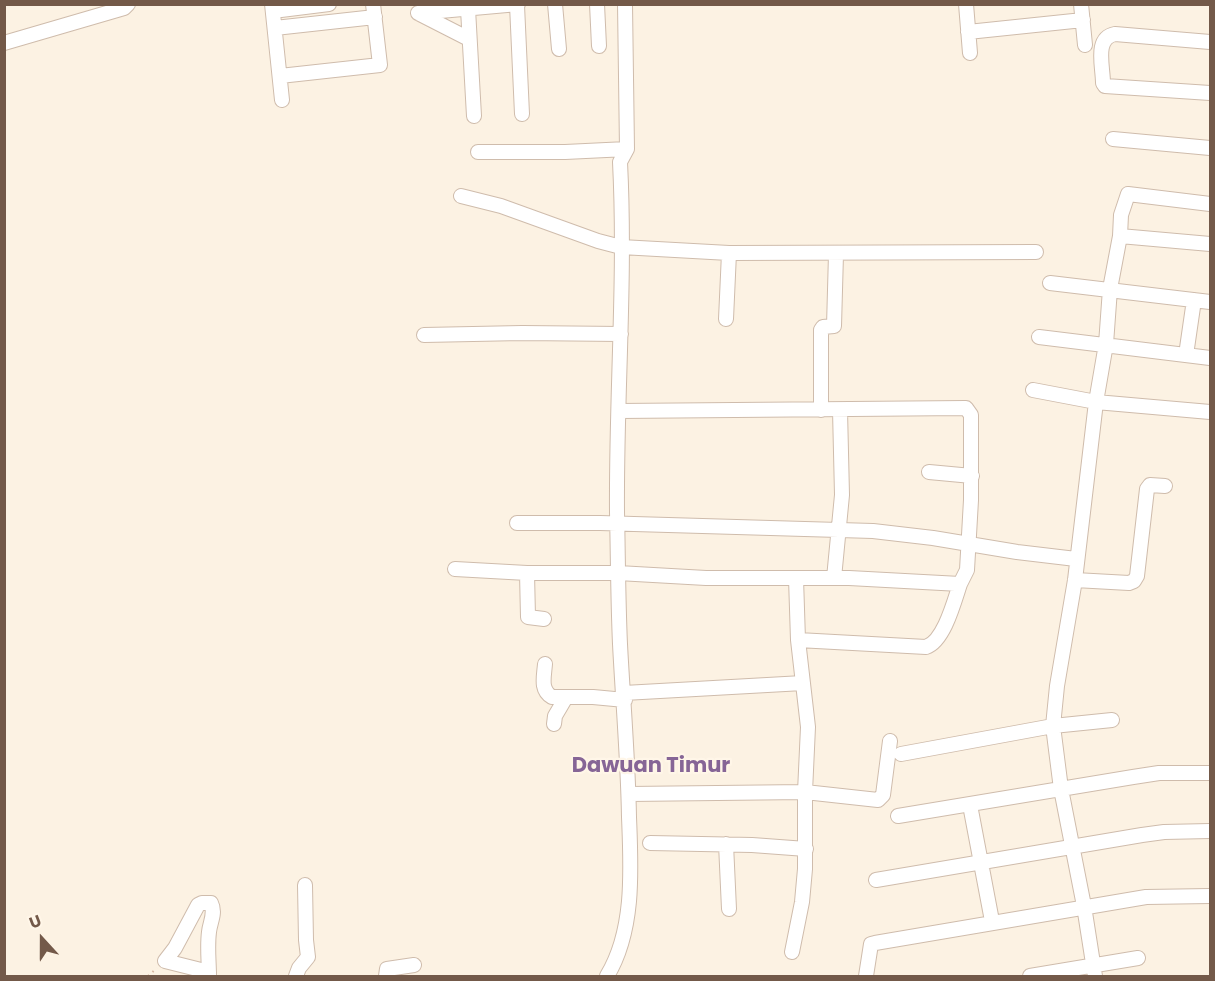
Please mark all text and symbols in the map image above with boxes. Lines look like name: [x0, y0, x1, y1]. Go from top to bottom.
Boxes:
district label: Dawuan Timur: [572, 754, 730, 780]
north arrow: [12, 909, 72, 969]
text: U: [26, 909, 45, 934]

